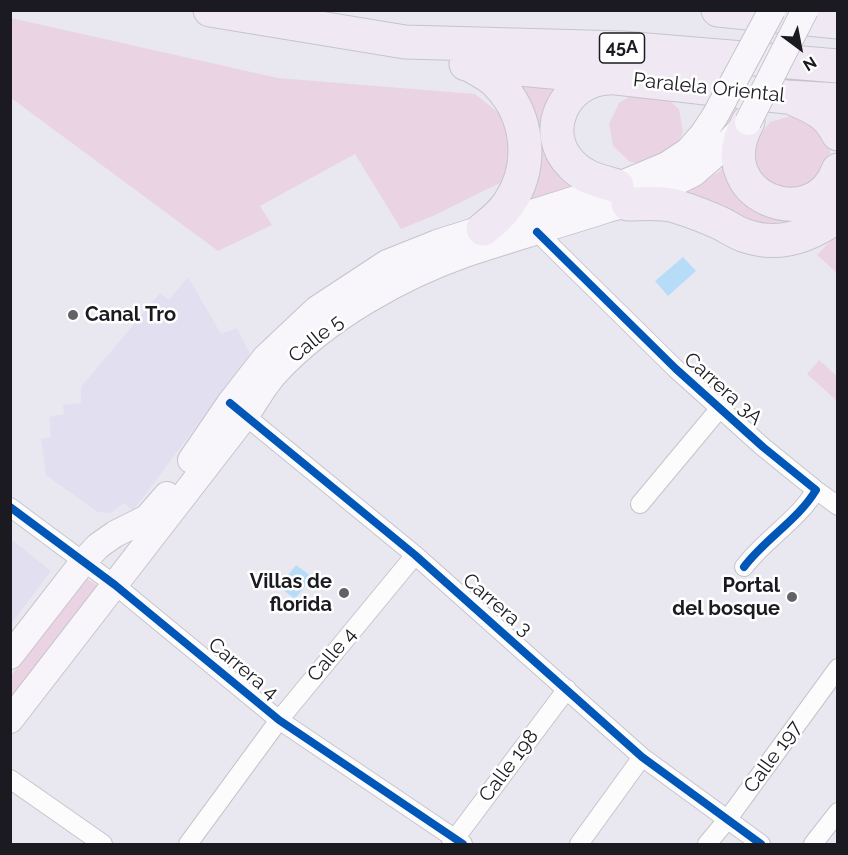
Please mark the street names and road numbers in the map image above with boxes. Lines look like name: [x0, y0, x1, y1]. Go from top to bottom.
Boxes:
road number: 45A: [600, 33, 644, 63]
street label: Paralela Oriental: [632, 68, 786, 108]
street label: Calle 5: [284, 310, 348, 368]
street label: Carrera 3A: [679, 348, 767, 430]
street label: Carrera 3: [458, 568, 536, 642]
street label: Calle 4: [302, 623, 362, 687]
street label: Carrera 4: [203, 633, 283, 705]
street label: Calle 197: [739, 716, 807, 798]
street label: Calle 198: [474, 725, 544, 807]

